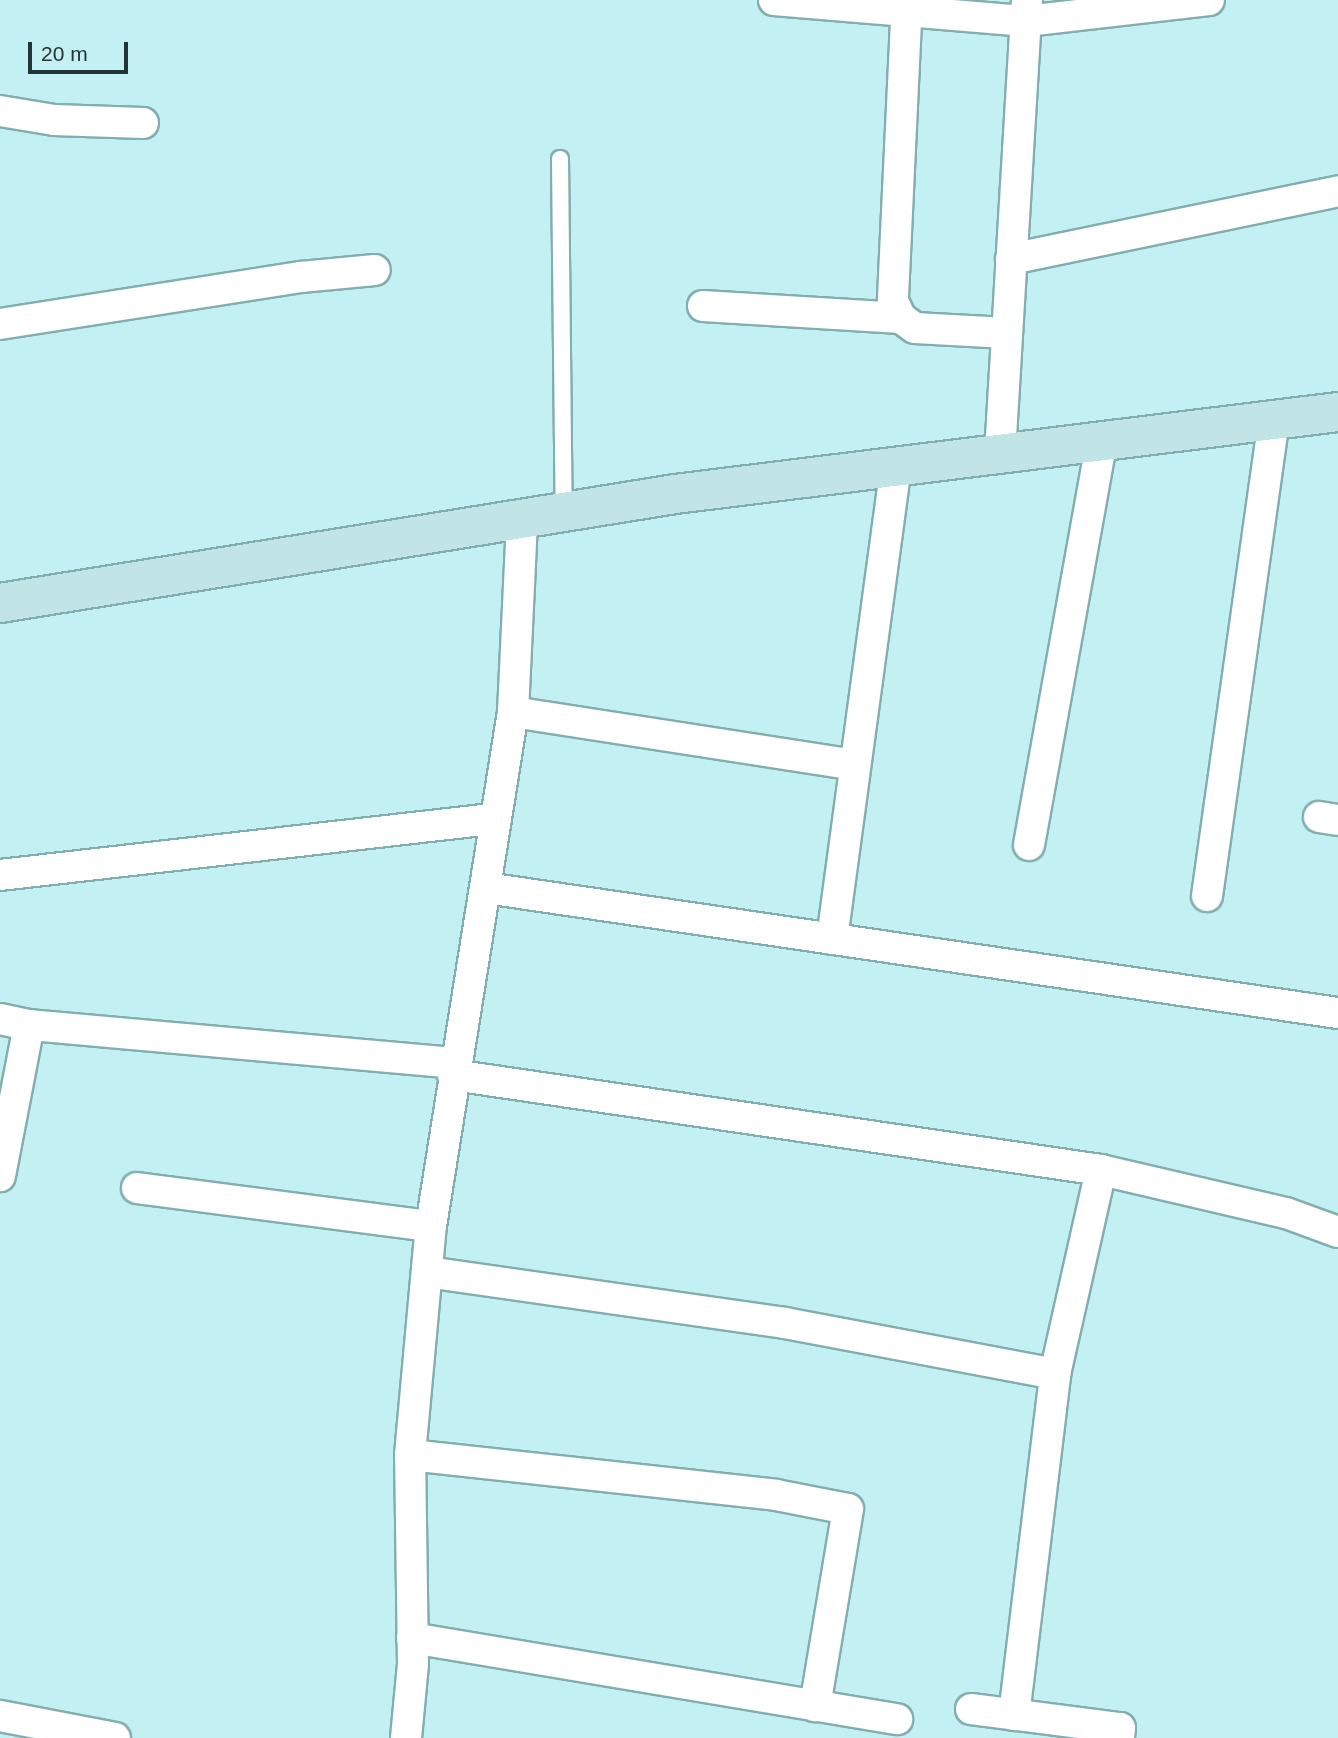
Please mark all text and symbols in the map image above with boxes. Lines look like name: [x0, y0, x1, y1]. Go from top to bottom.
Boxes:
scale bar: [32, 28, 131, 72]
text: 20 m: [41, 42, 88, 65]

